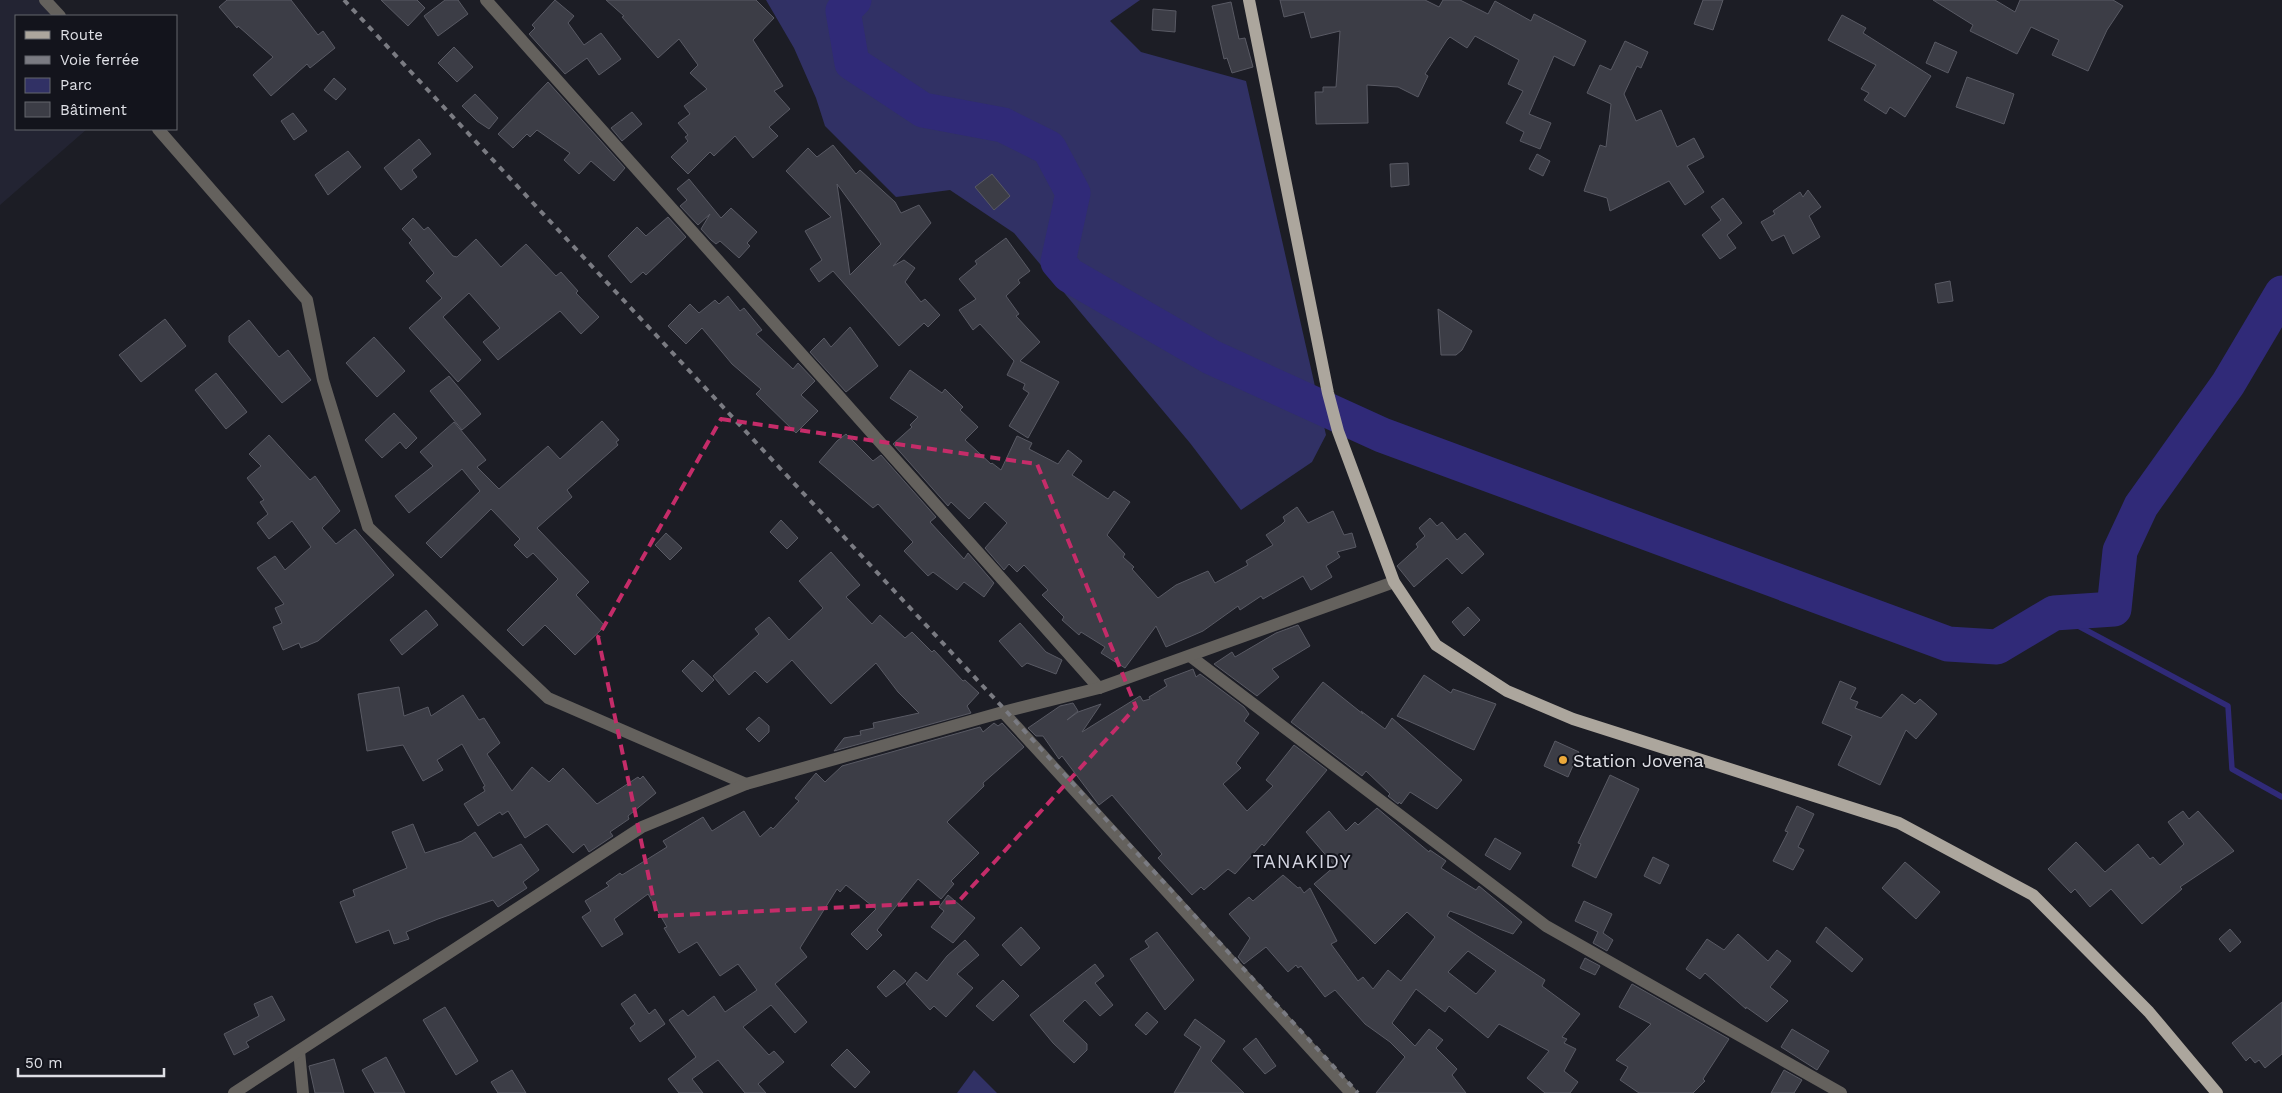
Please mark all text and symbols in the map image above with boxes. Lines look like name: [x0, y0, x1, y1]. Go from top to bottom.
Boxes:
legend: [15, 15, 178, 130]
text: Route: [60, 26, 103, 44]
text: Voie ferrée: [60, 51, 139, 69]
text: Parc: [60, 76, 92, 94]
text: Bâtiment: [60, 101, 127, 119]
place label: Station Jovena: [1573, 750, 1704, 771]
marker: Station Jovena: [1557, 754, 1569, 766]
district label: TANAKIDY: [1252, 850, 1352, 873]
scale bar: [18, 1046, 164, 1078]
text: 50 m: [25, 1054, 62, 1072]

